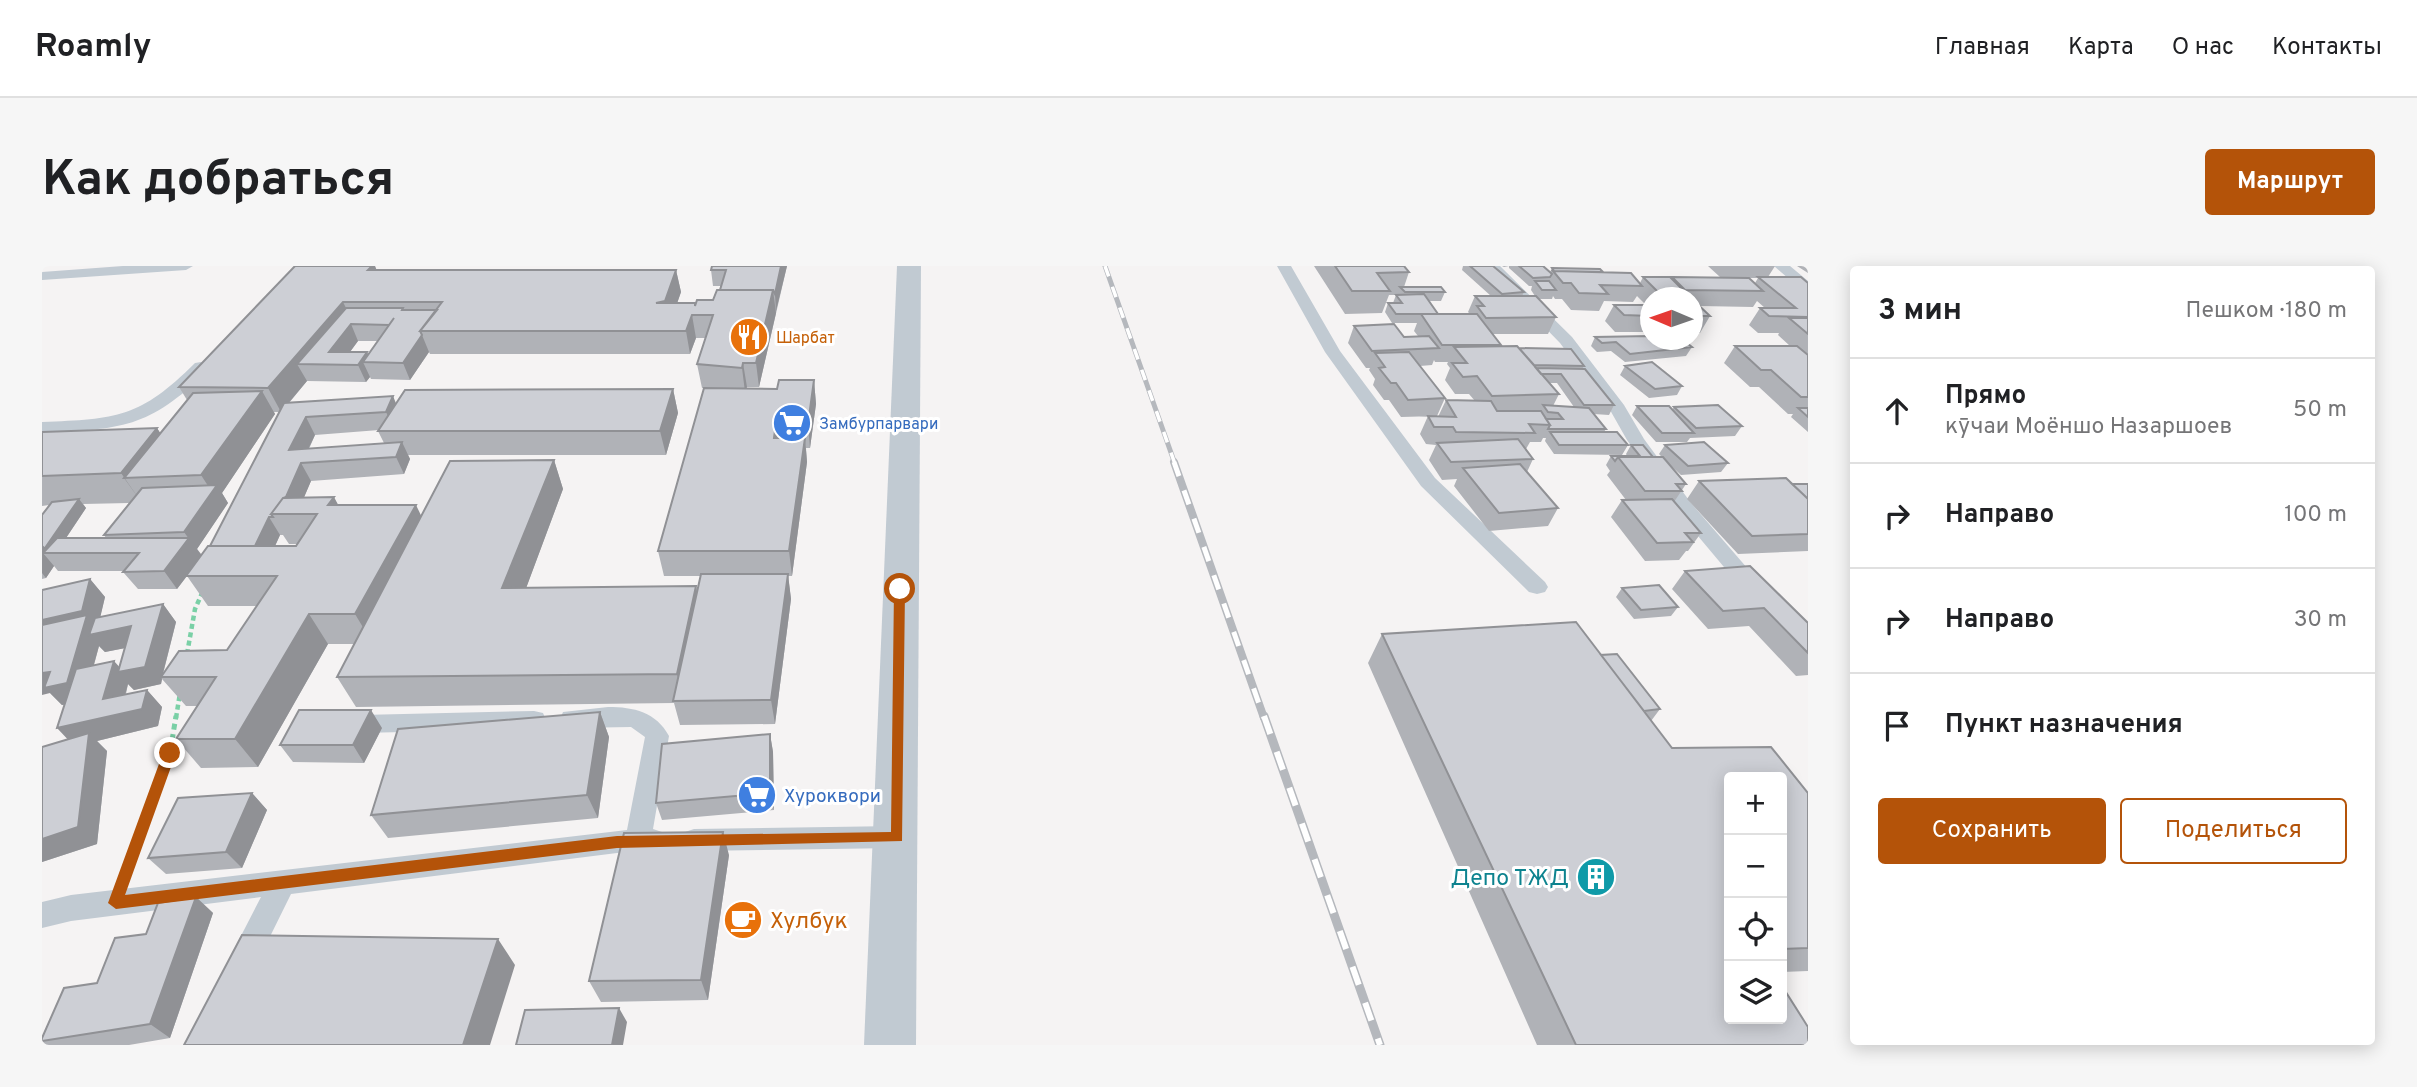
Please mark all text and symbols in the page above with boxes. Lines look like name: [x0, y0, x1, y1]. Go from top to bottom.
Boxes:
text: Roamly: [35, 27, 151, 69]
text: Главная: [1935, 33, 2030, 63]
text: Карта: [2068, 33, 2134, 63]
text: О нас: [2172, 33, 2234, 63]
text: Контакты: [2272, 33, 2382, 63]
button: Маршрут: [2205, 149, 2375, 215]
text: Как добраться: [42, 151, 394, 213]
north arrow: [1640, 287, 1703, 350]
text: 3 мин: [1878, 293, 1962, 330]
text: Пешком · 180 m: [2185, 297, 2347, 326]
restaurant icon: Шарбат: [728, 316, 770, 358]
place label: Шарбат: [776, 329, 835, 349]
text: Прямо: [1945, 380, 2026, 413]
icon: ahead: [1878, 392, 1916, 430]
text: 50 m: [2293, 396, 2347, 425]
supermarket icon: Замбурпарвари: [771, 402, 813, 444]
text: кӯчаи Моёншо Назаршоев: [1945, 413, 2232, 442]
place label: Замбурпарвари: [819, 415, 938, 435]
icon: right: [1878, 497, 1916, 535]
text: Направо: [1945, 499, 2054, 532]
text: 100 m: [2284, 501, 2347, 530]
route start: [884, 573, 915, 604]
icon: right: [1878, 602, 1916, 640]
text: Направо: [1945, 604, 2054, 637]
text: 30 m: [2294, 606, 2347, 635]
icon: arrive: [1878, 707, 1916, 745]
text: Пункт назначения: [1945, 709, 2183, 742]
route end: [154, 737, 185, 768]
map controls: [1724, 772, 1787, 1024]
button: +: [1724, 772, 1787, 835]
supermarket icon: Хуроквори: [736, 774, 778, 816]
place label: Хуроквори: [784, 785, 881, 809]
button: Сохранить: [1878, 798, 2106, 864]
button: Поделиться: [2120, 798, 2347, 864]
button: −: [1724, 835, 1787, 898]
building icon: Депо ТЖД: [1575, 856, 1617, 898]
place label: Депо ТЖД: [1451, 865, 1569, 894]
button: locate: [1724, 898, 1787, 961]
cafe icon: Хулбук: [722, 899, 764, 941]
place label: Хулбук: [770, 908, 848, 937]
button: layers: [1724, 961, 1787, 1024]

